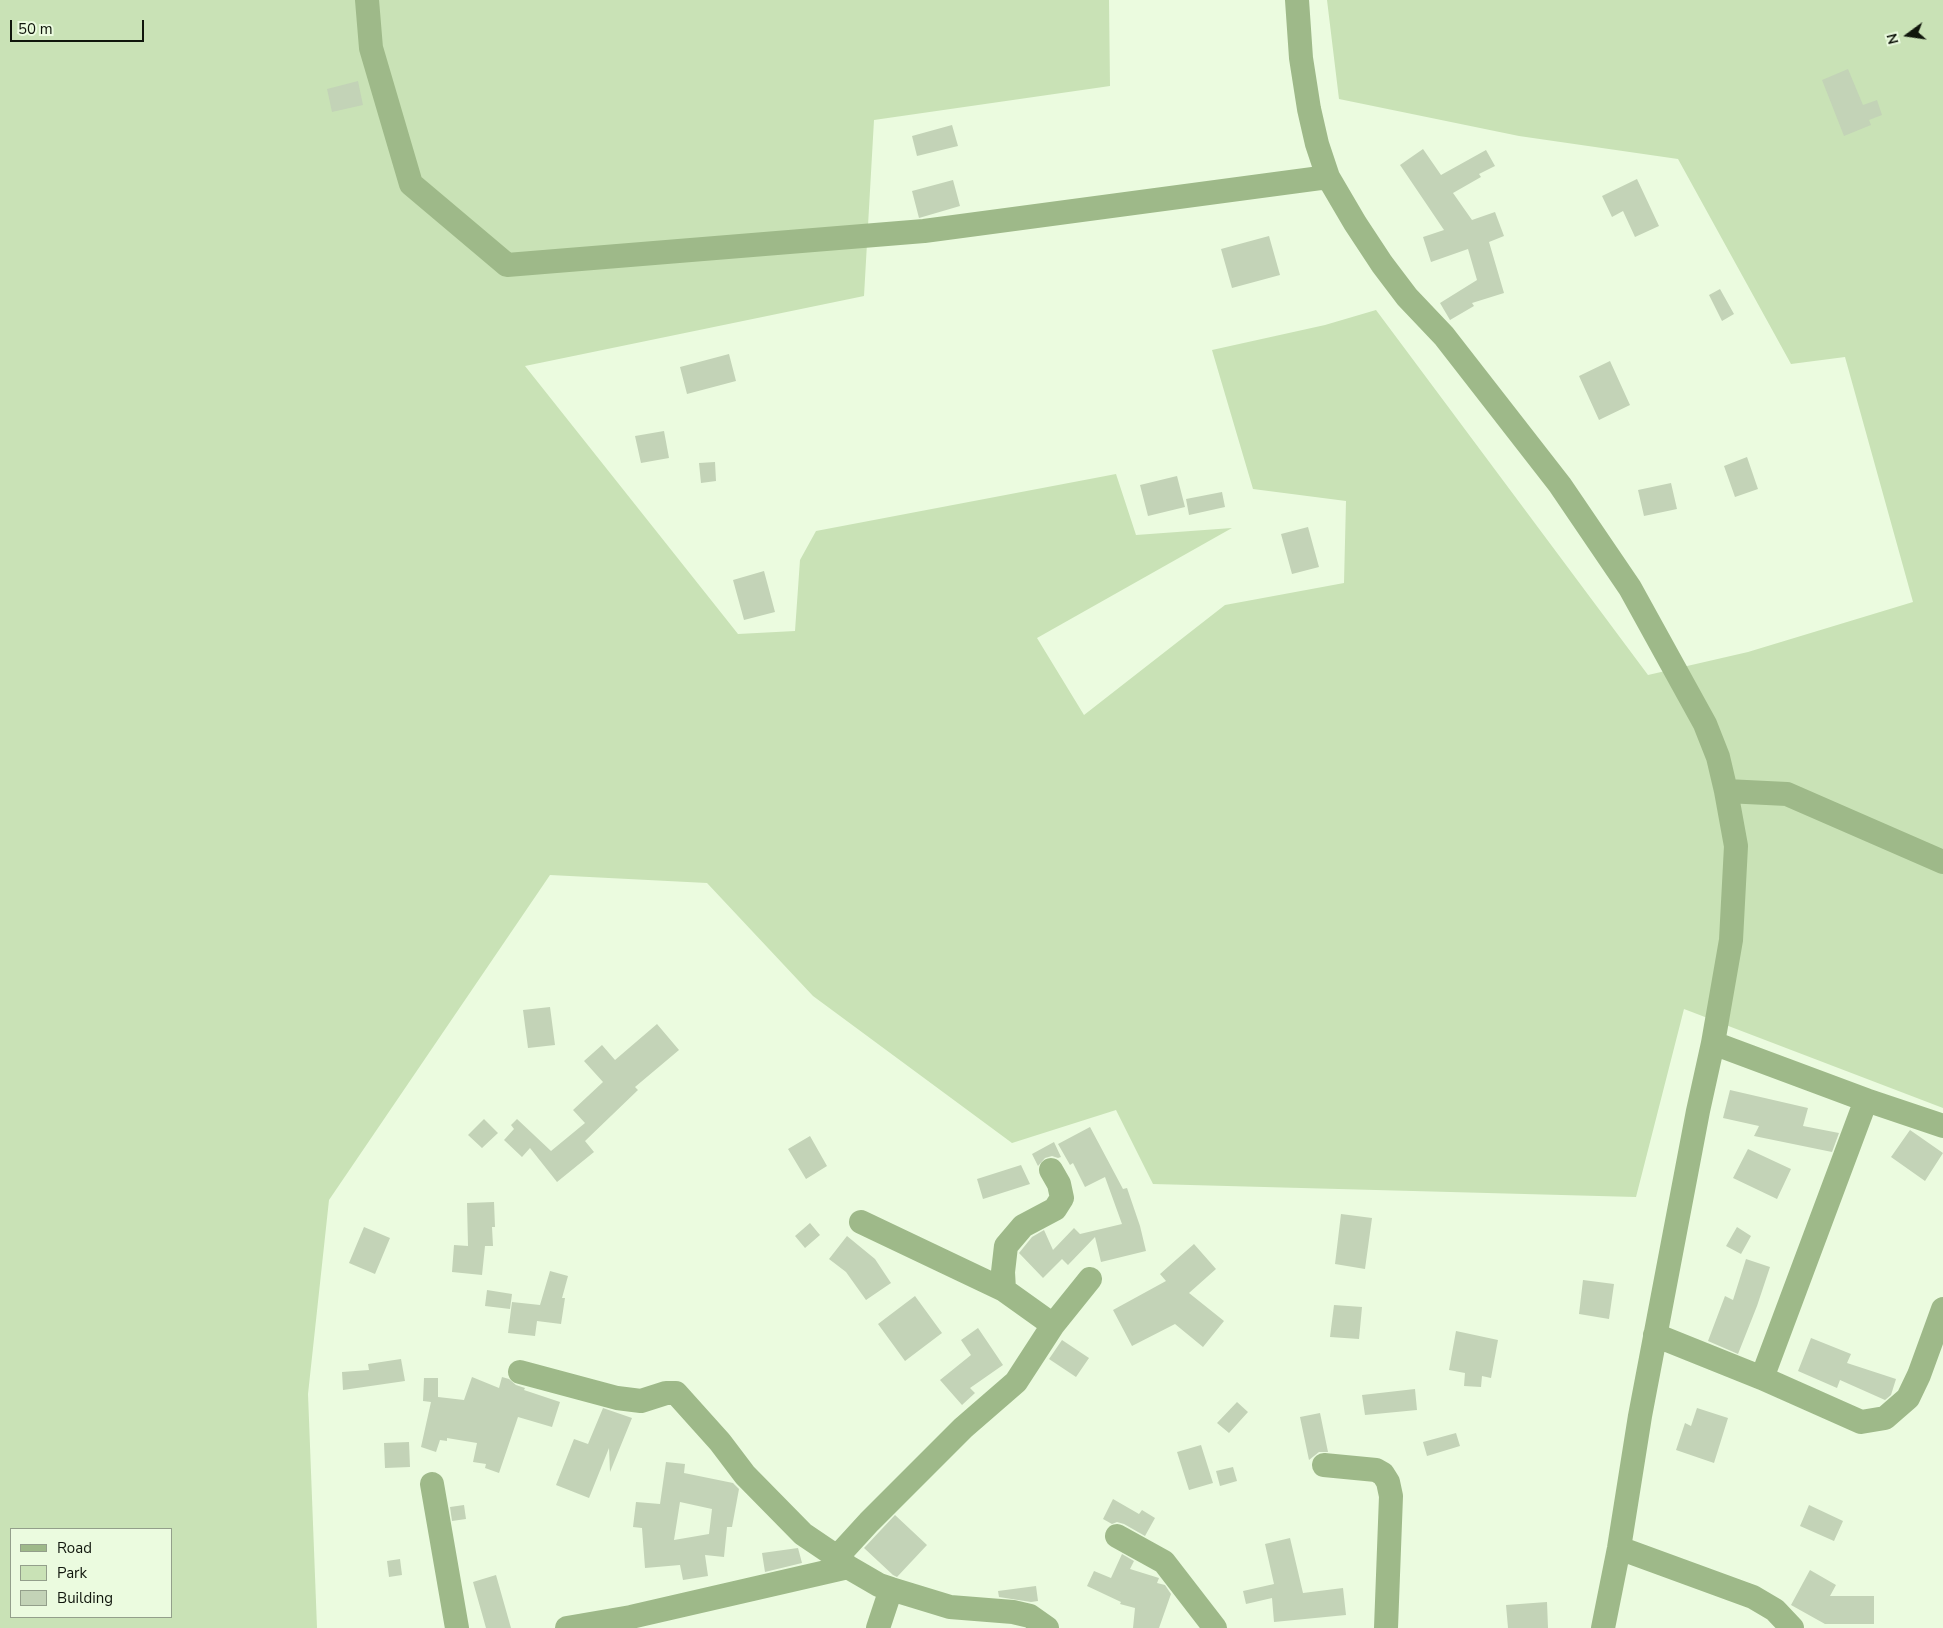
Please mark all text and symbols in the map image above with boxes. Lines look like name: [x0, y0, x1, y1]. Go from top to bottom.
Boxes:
scale bar: [12, 10, 146, 42]
north arrow: [1883, 10, 1933, 60]
text: 50 m: [18, 19, 53, 39]
text: N: [1882, 31, 1903, 46]
legend: [10, 1528, 172, 1618]
text: Road: [57, 1538, 92, 1558]
text: Park: [57, 1563, 87, 1583]
text: Building: [57, 1588, 113, 1608]

